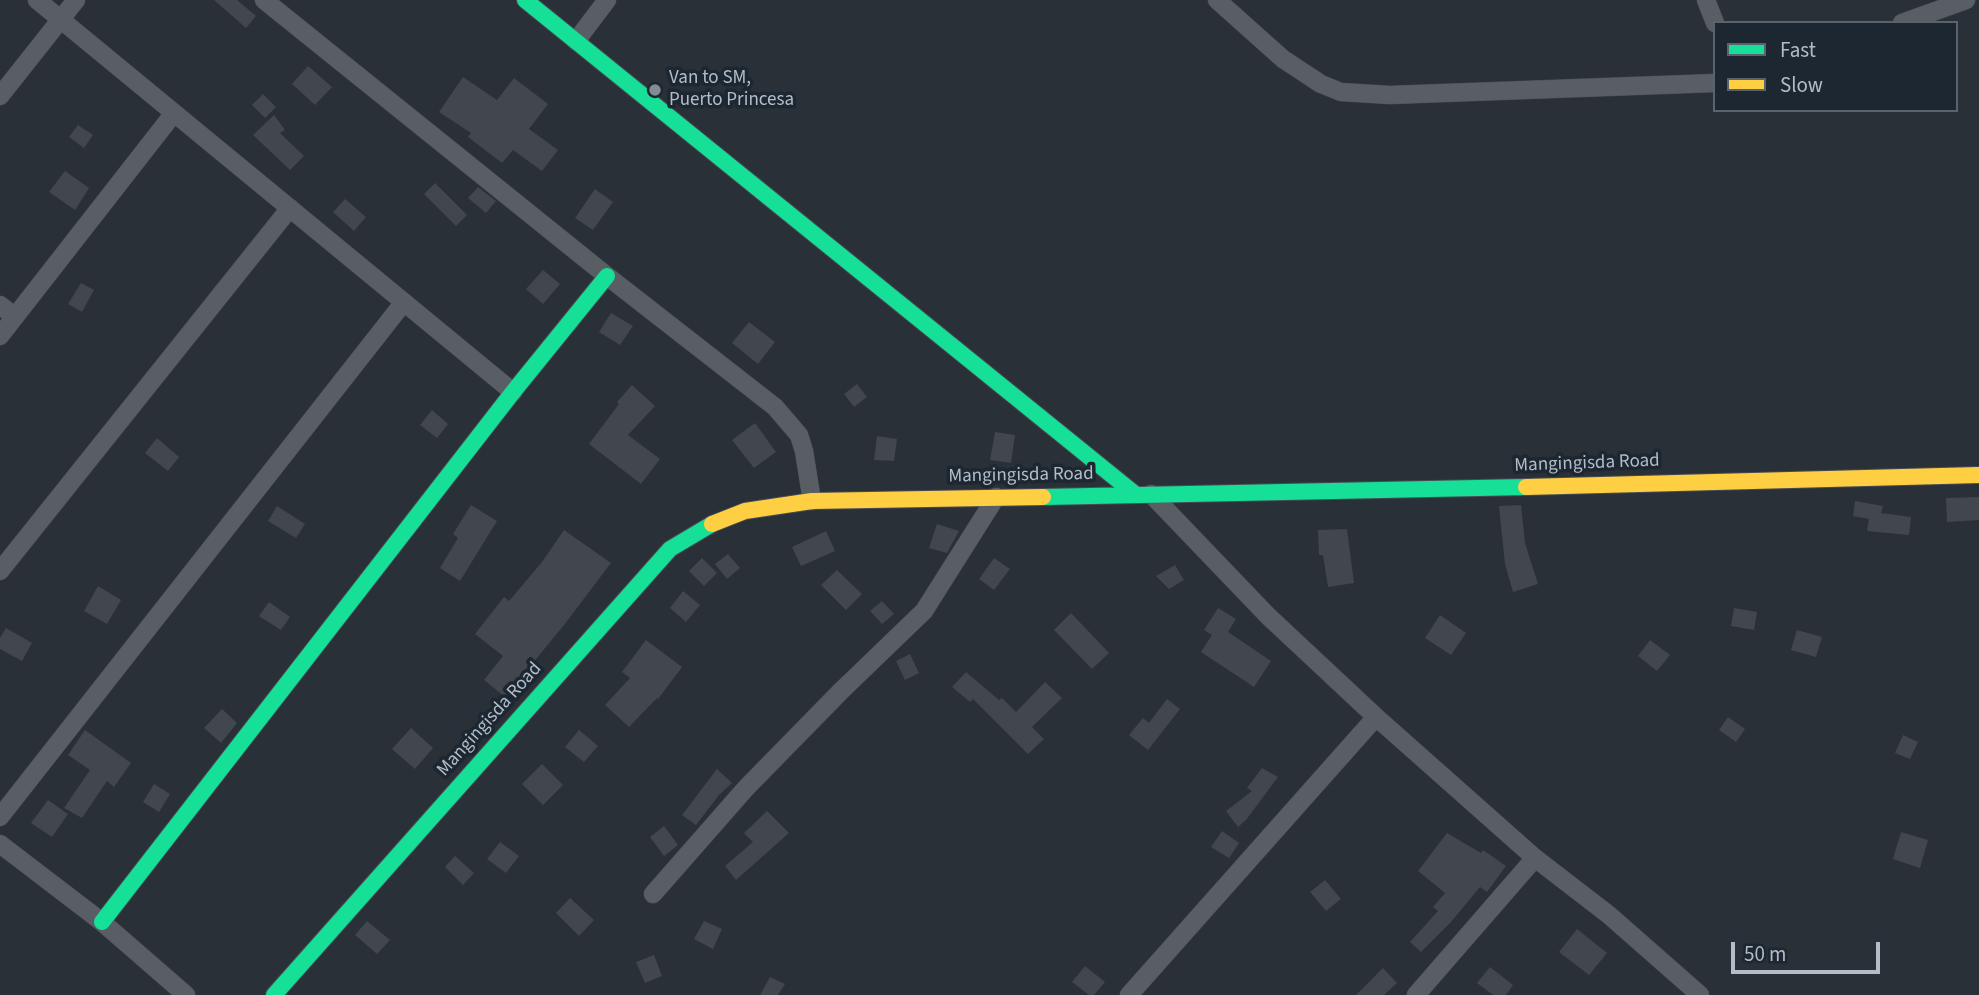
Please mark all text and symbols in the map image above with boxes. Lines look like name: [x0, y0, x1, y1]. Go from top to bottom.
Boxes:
legend: [1713, 21, 1958, 112]
text: Fast: [1780, 35, 1816, 65]
place label: Van to SM, Puerto Princesa: [669, 68, 794, 112]
text: Slow: [1780, 70, 1823, 100]
marker: Van to SM, Puerto Princesa: [647, 82, 663, 98]
street label: Mangingisda Road: [1514, 450, 1660, 478]
street label: Mangingisda Road: [948, 463, 1094, 489]
street label: Mangingisda Road: [433, 658, 547, 782]
scale bar: [1734, 928, 1883, 972]
text: 50 m: [1744, 939, 1786, 969]

